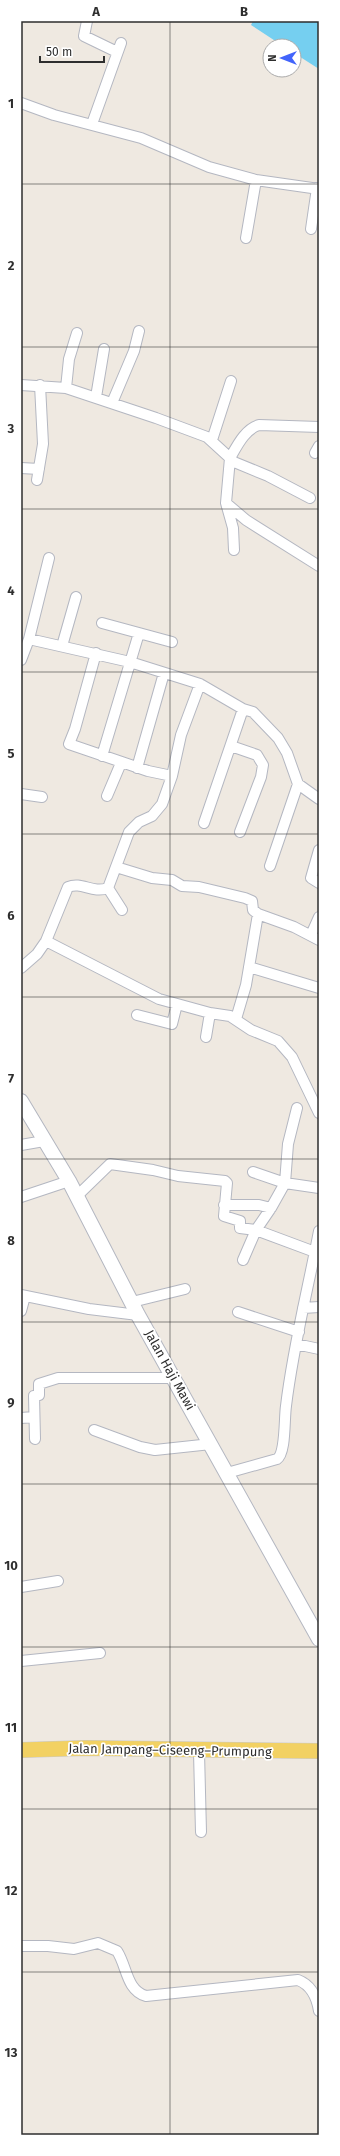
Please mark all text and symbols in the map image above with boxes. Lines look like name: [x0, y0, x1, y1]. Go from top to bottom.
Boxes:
text: A: [91, 4, 100, 19]
text: B: [240, 4, 248, 19]
scale bar: [40, 38, 104, 64]
north arrow: [262, 38, 302, 78]
text: 50 m: [46, 45, 72, 59]
text: N: [266, 54, 279, 62]
text: 1: [8, 96, 14, 111]
text: 2: [8, 258, 15, 273]
text: 3: [7, 421, 15, 436]
text: 4: [7, 583, 15, 598]
text: 5: [8, 746, 15, 761]
text: 6: [7, 908, 15, 923]
text: 7: [8, 1071, 14, 1086]
text: 8: [7, 1233, 15, 1248]
street label: Jalan Haji Mawi: [142, 1327, 198, 1413]
text: 9: [7, 1395, 15, 1410]
text: 10: [4, 1558, 18, 1573]
text: 11: [5, 1720, 17, 1735]
street label: Jalan Jampang–Ciseeng–Prumpung: [68, 1741, 272, 1759]
text: 12: [5, 1883, 18, 1898]
text: 13: [5, 2045, 18, 2060]

